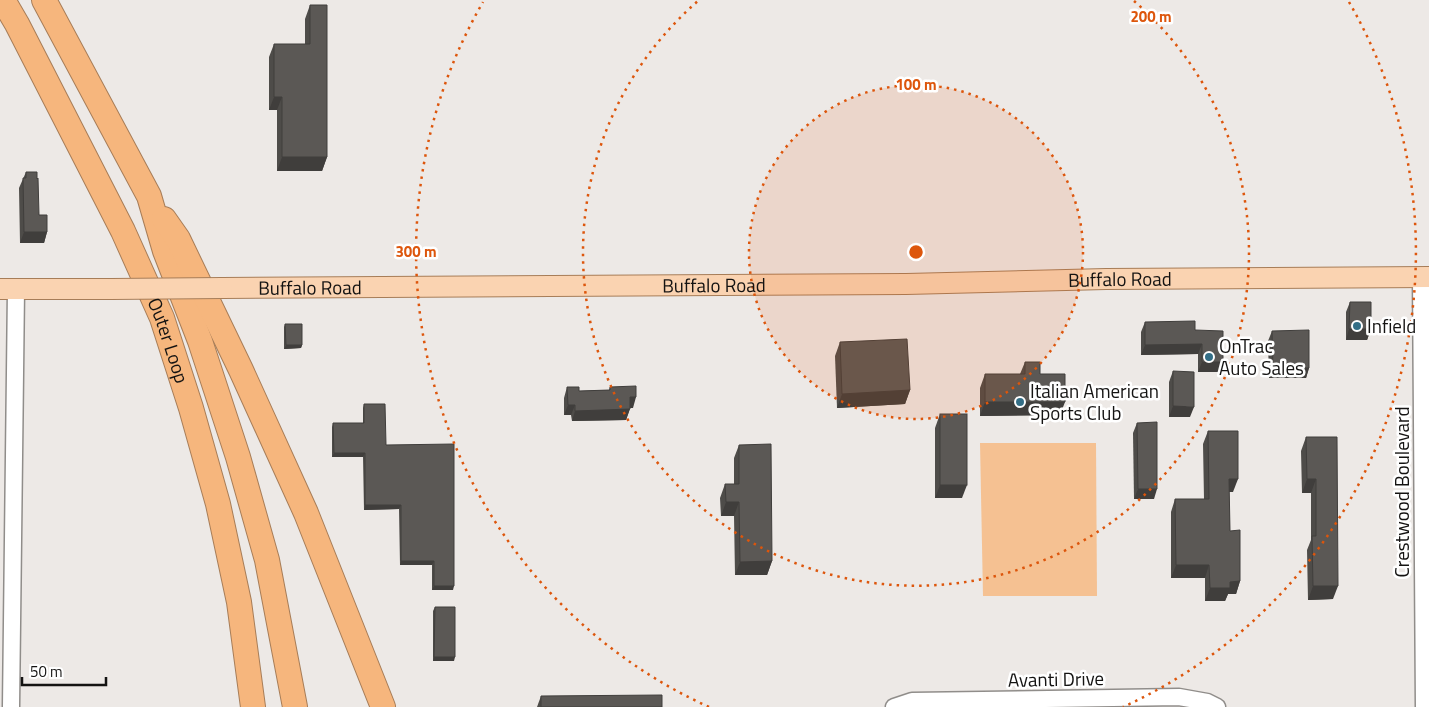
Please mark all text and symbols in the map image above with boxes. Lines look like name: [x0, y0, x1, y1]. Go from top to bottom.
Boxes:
text: 200 m: [1130, 5, 1172, 28]
text: 100 m: [895, 73, 937, 96]
text: 300 m: [395, 240, 437, 263]
centre of rings: [907, 243, 925, 261]
street label: Buffalo Road: [1068, 264, 1172, 294]
street label: Buffalo Road: [662, 270, 766, 299]
street label: Buffalo Road: [258, 272, 362, 302]
street label: Outer Loop: [141, 293, 197, 387]
place label: Infield: [1367, 311, 1416, 340]
marker: Infield: [1351, 320, 1363, 332]
place label: OnTrac Auto Sales: [1219, 331, 1304, 382]
marker: OnTrac Auto Sales: [1203, 351, 1215, 363]
place label: Italian American Sports Club: [1030, 376, 1159, 427]
marker: Italian American Sports Club: [1014, 396, 1026, 408]
street label: Crestwood Boulevard: [1387, 407, 1416, 577]
scale bar: [22, 654, 106, 686]
text: 50 m: [30, 660, 63, 683]
street label: Avanti Drive: [1008, 663, 1104, 694]

